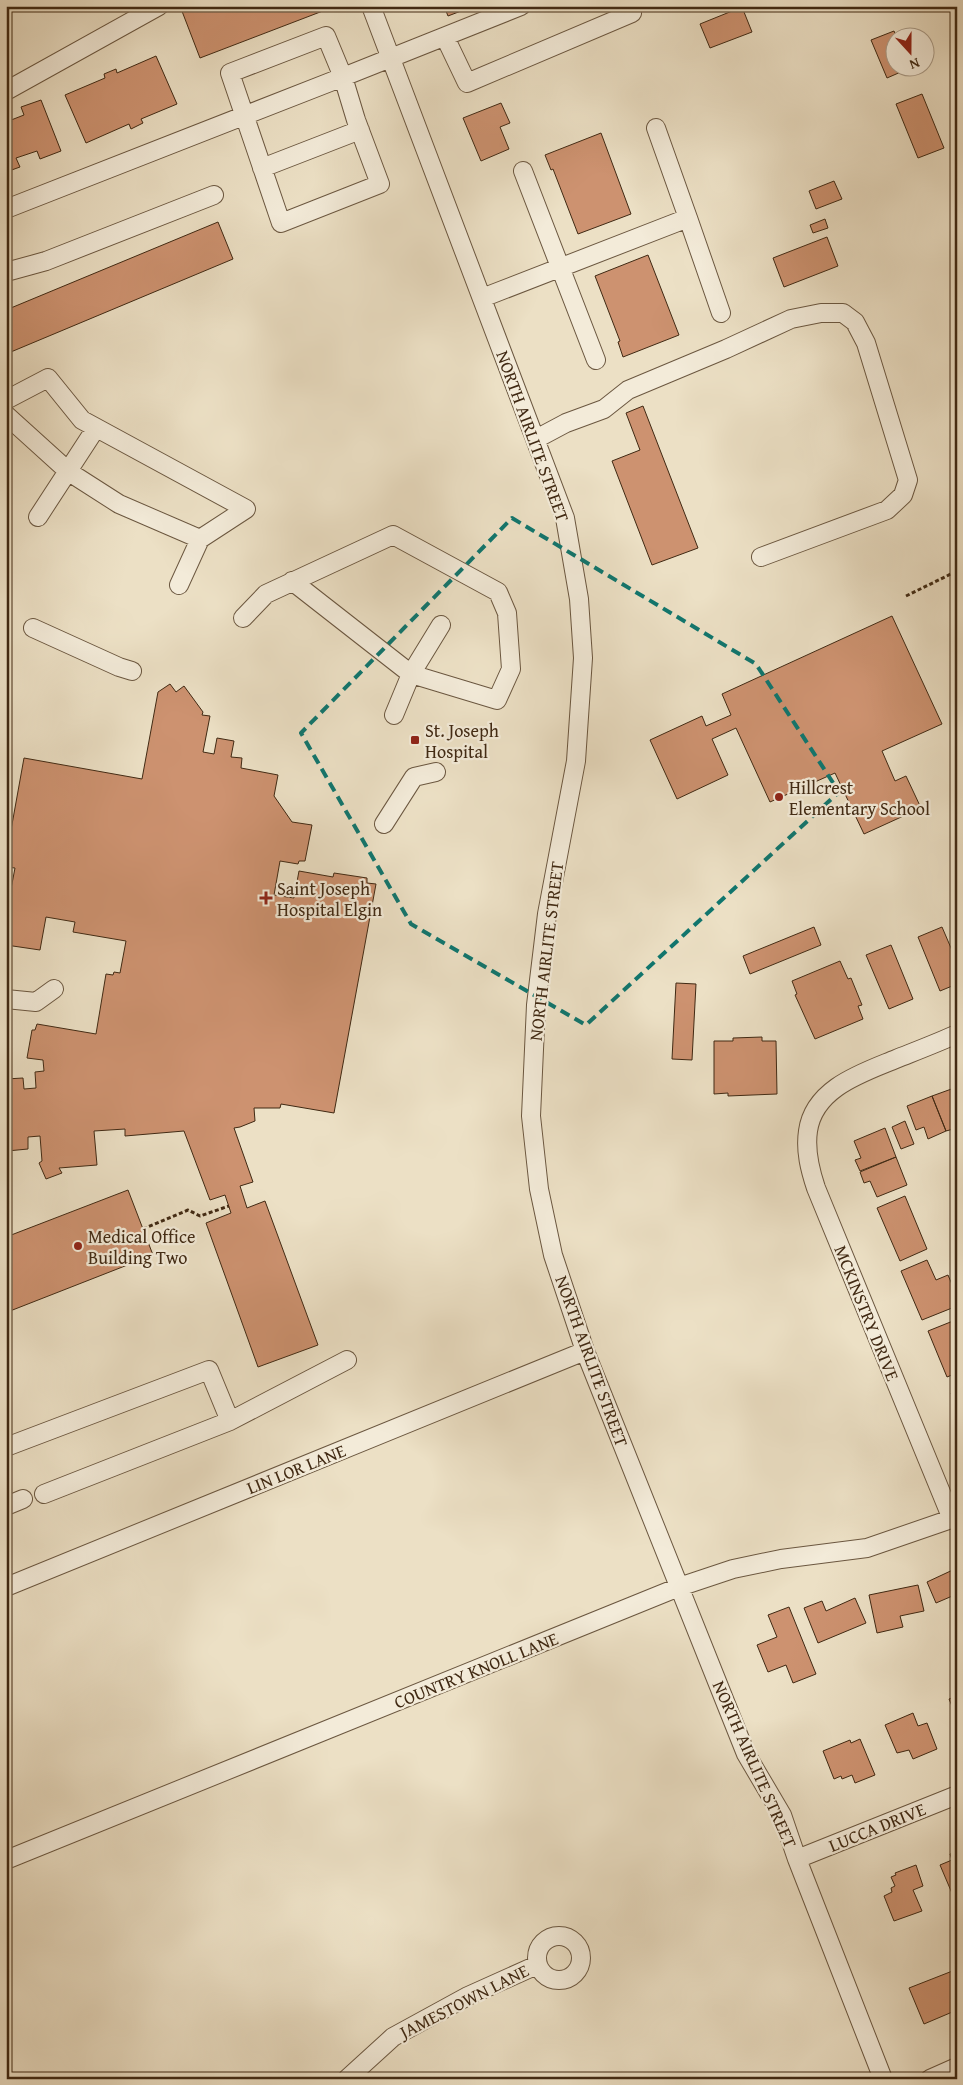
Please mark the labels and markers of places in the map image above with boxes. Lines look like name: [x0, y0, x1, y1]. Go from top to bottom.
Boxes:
place label: St. Joseph Hospital: [425, 717, 499, 765]
marker: St. Joseph Hospital: [409, 734, 421, 746]
place label: Hillcrest Elementary School: [789, 774, 930, 822]
marker: Hillcrest Elementary School: [773, 791, 785, 803]
place label: Saint Joseph Hospital Elgin: [277, 875, 382, 923]
marker: Saint Joseph Hospital Elgin: [259, 891, 273, 905]
place label: Medical Office Building Two: [88, 1223, 195, 1271]
marker: Medical Office Building Two: [72, 1240, 84, 1252]

